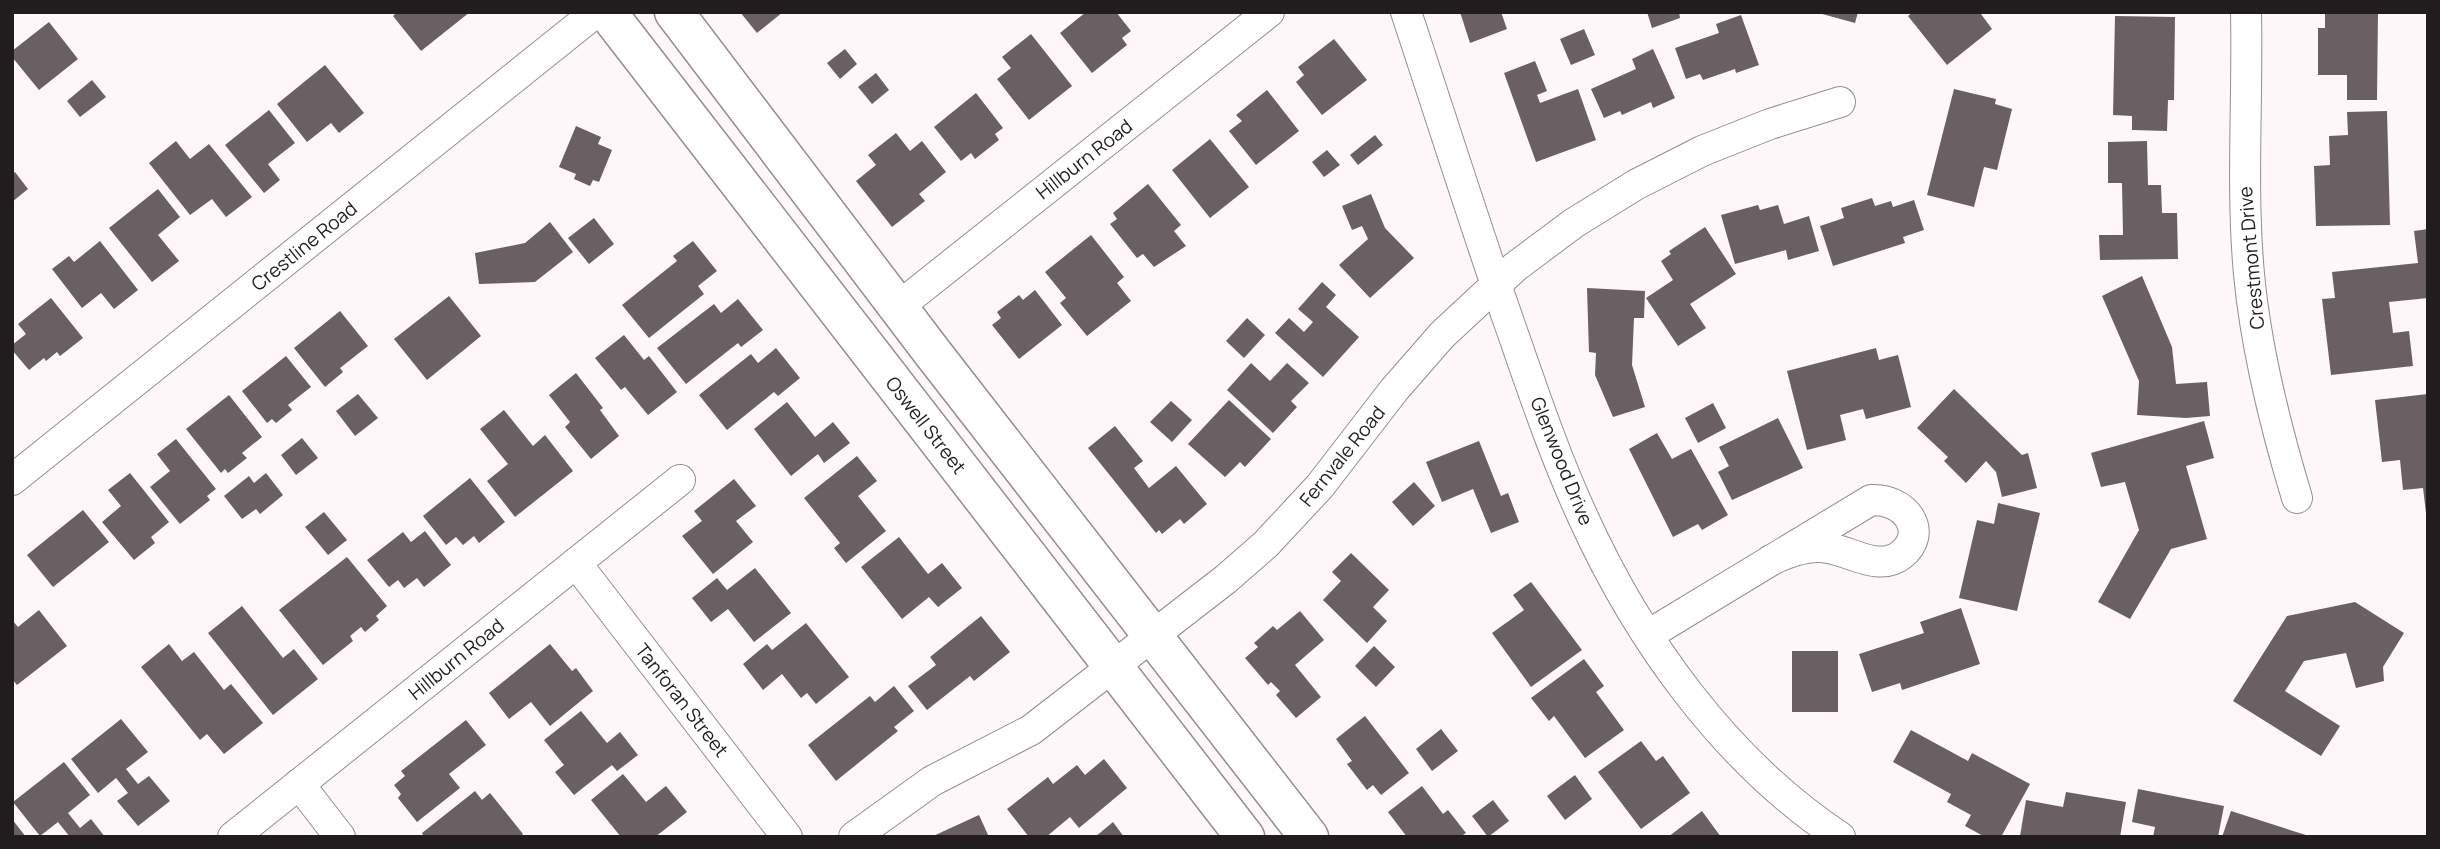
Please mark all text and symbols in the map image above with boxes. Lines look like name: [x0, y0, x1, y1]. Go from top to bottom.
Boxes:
street label: Hillburn Road: [1030, 113, 1138, 205]
street label: Crestmont Drive: [2232, 185, 2270, 331]
street label: Crestline Road: [246, 195, 362, 297]
street label: Oswell Street: [880, 371, 972, 479]
street label: Glenwood Drive: [1524, 393, 1600, 529]
street label: Fernvale Road: [1293, 400, 1391, 512]
street label: Hillburn Road: [403, 612, 509, 706]
street label: Tanforan Street: [629, 638, 735, 762]

